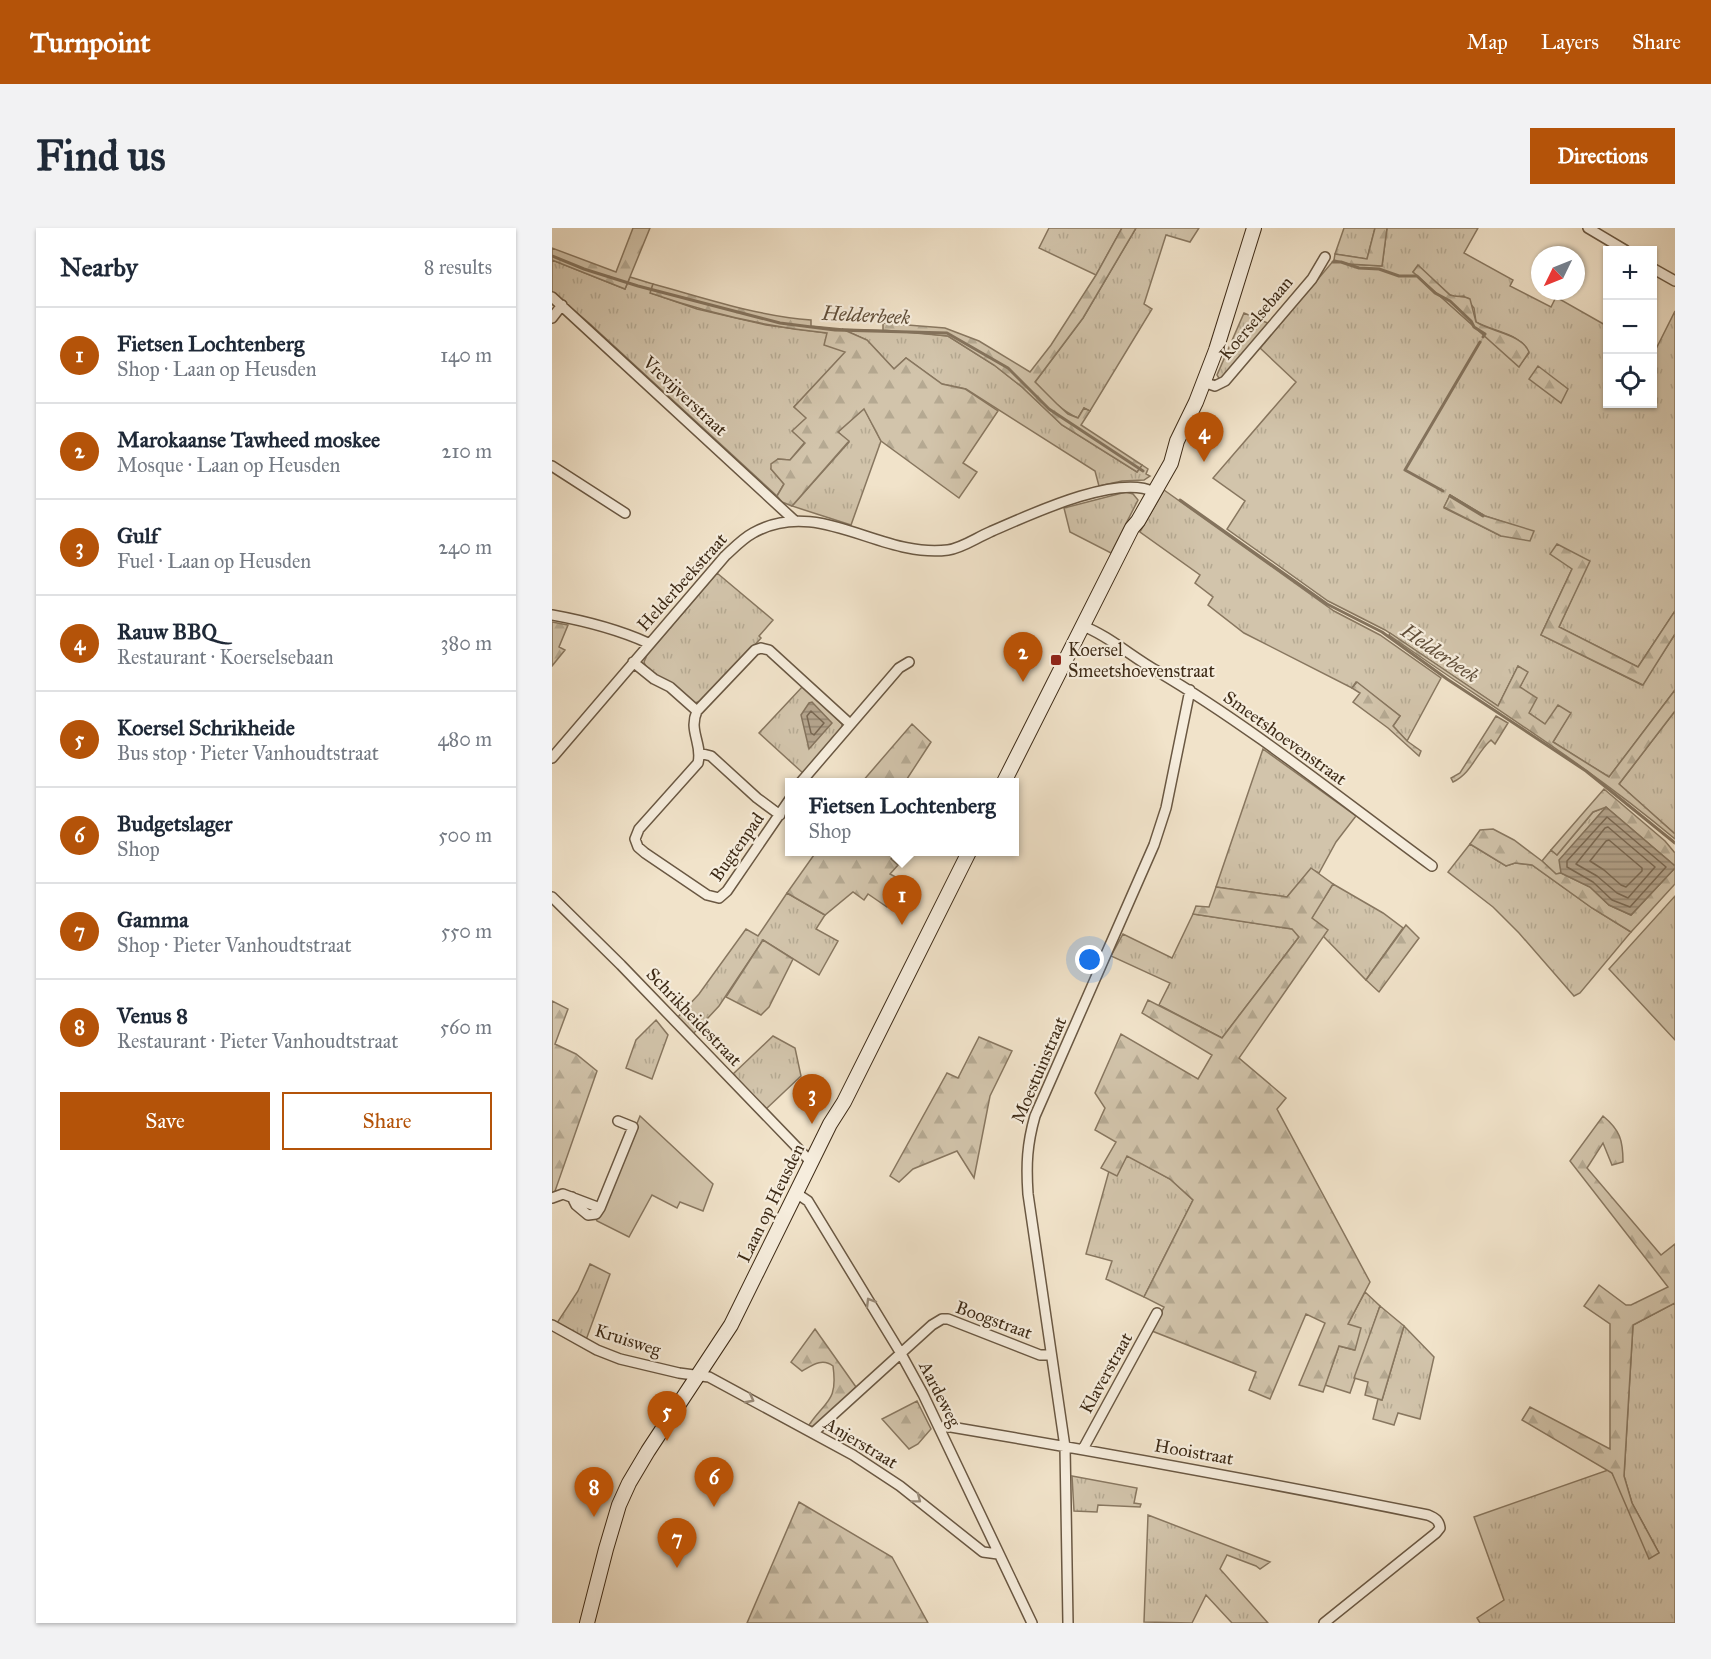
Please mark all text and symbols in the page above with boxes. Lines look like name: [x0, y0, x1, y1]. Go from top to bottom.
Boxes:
text: Turnpoint: [30, 25, 150, 60]
text: Map: [1467, 29, 1508, 55]
text: Layers: [1541, 29, 1599, 55]
text: Share: [1632, 29, 1681, 55]
button: Directions: [1530, 128, 1675, 184]
text: Find us: [36, 130, 166, 182]
north arrow: [1531, 246, 1585, 300]
map controls: [1603, 246, 1657, 408]
button: +: [1603, 246, 1657, 300]
text: Nearby: [60, 251, 138, 283]
text: 8 results: [424, 255, 492, 279]
street label: Koerselsebaan: [1215, 271, 1298, 364]
button: −: [1603, 300, 1657, 354]
water label: Helderbeek: [820, 301, 911, 329]
text: Fietsen Lochtenberg: [117, 330, 304, 357]
text: 1: [76, 343, 83, 367]
text: 140 m: [440, 343, 492, 367]
street label: Vrevijverstraat: [638, 351, 732, 441]
button: locate: [1603, 354, 1657, 408]
text: Shop · Laan op Heusden: [117, 357, 317, 381]
pin: 4: [1184, 412, 1224, 462]
text: Marokaanse Tawheed moskee: [117, 426, 380, 453]
text: 2: [75, 439, 84, 463]
text: 210 m: [442, 439, 492, 463]
text: Mosque · Laan op Heusden: [117, 453, 340, 477]
text: Gulf: [117, 522, 158, 549]
street label: Helderbeekstraat: [632, 528, 732, 636]
text: 3: [76, 535, 84, 559]
text: 240 m: [438, 535, 492, 559]
text: Fuel · Laan op Heusden: [117, 549, 311, 573]
text: Rauw BBQ: [117, 618, 217, 645]
water label: Helderbeek: [1396, 618, 1483, 688]
text: 4: [74, 631, 85, 655]
text: 380 m: [441, 631, 492, 655]
pin: 2: [1004, 632, 1042, 682]
place label: Koersel Smeetshoevenstraat: [1068, 639, 1215, 682]
text: Restaurant · Koerselsebaan: [117, 645, 334, 669]
marker: Koersel Smeetshoevenstraat: [1049, 653, 1063, 667]
street label: Smeetshoevenstraat: [1219, 686, 1351, 790]
text: Koersel Schrikheide: [117, 714, 295, 741]
text: 5: [75, 727, 84, 751]
text: 480 m: [437, 727, 492, 751]
text: Bus stop · Pieter Vanhoudtstraat: [117, 741, 379, 765]
popup: [785, 778, 1019, 856]
text: Fietsen Lochtenberg: [808, 792, 996, 819]
street label: Bugtenpad: [705, 808, 770, 886]
text: Budgetslager: [117, 810, 232, 837]
text: Shop: [808, 819, 851, 843]
text: 6: [74, 823, 85, 847]
text: 500 m: [438, 823, 492, 847]
text: Shop: [117, 837, 160, 861]
pin: 1: [882, 876, 922, 925]
text: Gamma: [117, 906, 189, 933]
text: 7: [74, 919, 85, 943]
text: 550 m: [441, 919, 492, 943]
text: Shop · Pieter Vanhoudtstraat: [117, 933, 352, 957]
your location: [1075, 945, 1104, 974]
street label: Schrikheidestraat: [642, 963, 747, 1071]
text: Venus 8: [117, 1002, 188, 1029]
street label: Moestuinstraat: [1007, 1013, 1072, 1127]
text: 8: [74, 1015, 85, 1039]
text: 560 m: [440, 1015, 492, 1039]
text: Restaurant · Pieter Vanhoudtstraat: [117, 1029, 398, 1053]
pin: 3: [792, 1074, 832, 1124]
button: Save: [60, 1092, 270, 1150]
button: Share: [282, 1092, 492, 1150]
street label: Laan op Heusden: [733, 1140, 809, 1266]
street label: Boogstraat: [952, 1296, 1036, 1345]
one-way arrow: [865, 1298, 877, 1308]
street label: Kruisweg: [592, 1319, 664, 1362]
street label: Klaverstraat: [1075, 1328, 1137, 1417]
street label: Aardeweg: [913, 1357, 966, 1431]
pin: 5: [648, 1392, 686, 1441]
one-way arrow: [744, 1392, 754, 1403]
street label: Anjerstraat: [819, 1412, 902, 1474]
street label: Hooistraat: [1153, 1434, 1236, 1470]
pin: 6: [694, 1458, 734, 1507]
pin: 8: [574, 1468, 614, 1517]
one-way arrow: [910, 1492, 921, 1503]
pin: 7: [658, 1518, 696, 1568]

